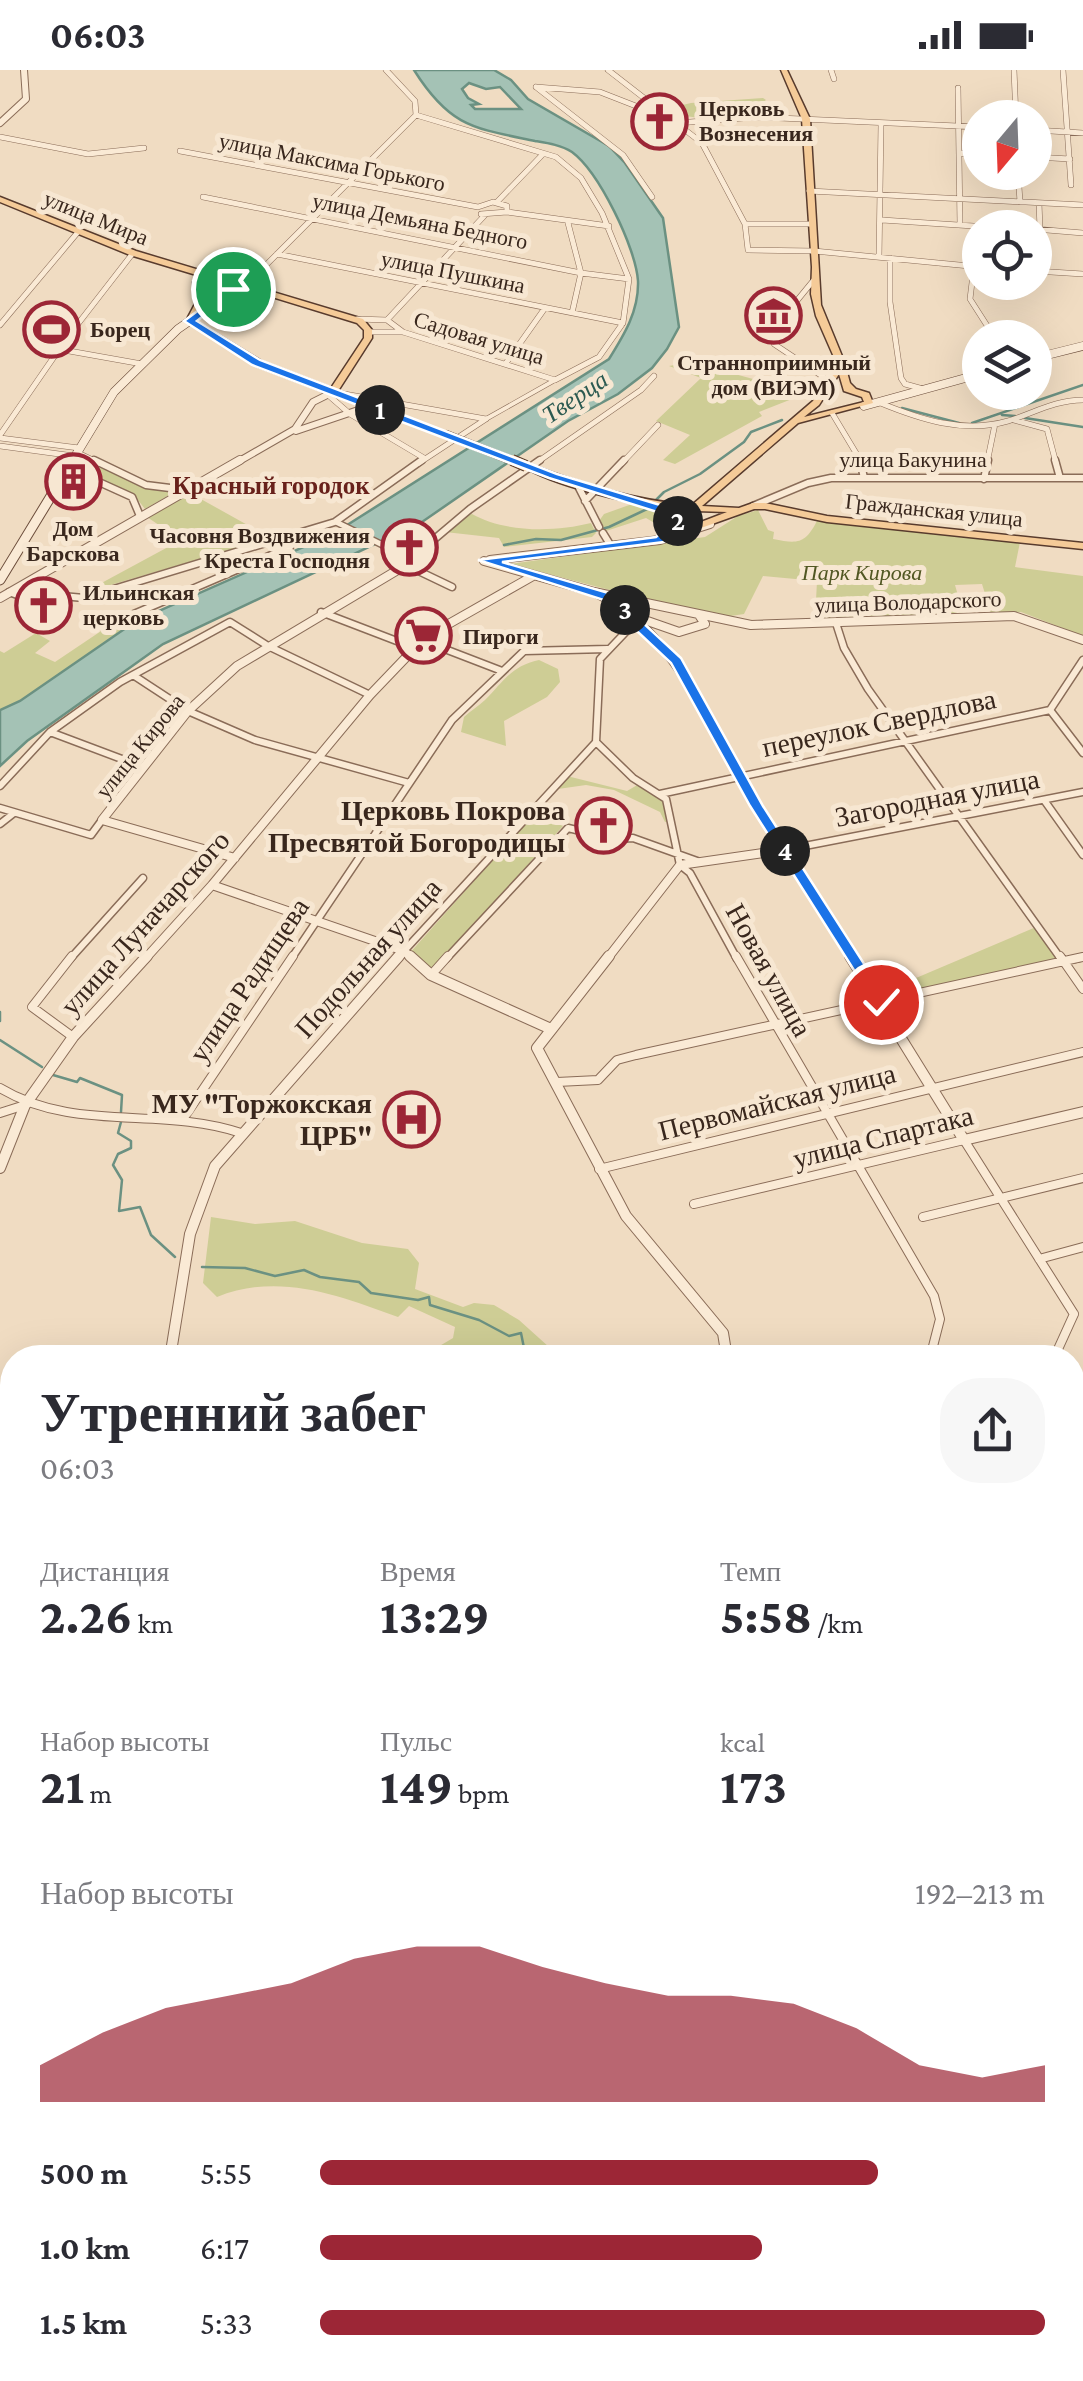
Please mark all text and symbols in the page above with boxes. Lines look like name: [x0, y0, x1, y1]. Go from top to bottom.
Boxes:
text: 06:03: [50, 14, 146, 56]
church icon: Церковь Вознесения: [630, 91, 690, 151]
place label: Церковь Вознесения: [699, 96, 813, 146]
north arrow: [962, 100, 1052, 190]
map controls: [962, 100, 1052, 410]
street label: улица Максима Горького: [217, 128, 447, 196]
street label: улица Мира: [40, 186, 152, 250]
street label: улица Демьяна Бедного: [310, 188, 530, 254]
button: locate: [962, 210, 1052, 300]
street label: улица Пушкина: [379, 246, 527, 298]
pin: [191, 247, 276, 332]
icon: arrive: [206, 262, 261, 317]
museum icon: Странноприимный дом (ВИЭМ): [744, 285, 804, 345]
sports icon: Борец: [21, 299, 81, 359]
street label: Садовая улица: [411, 306, 547, 370]
place label: Борец: [90, 317, 151, 342]
button: layers: [962, 320, 1052, 410]
place label: Странноприимный дом (ВИЭМ): [677, 350, 871, 401]
water label: Тверца: [537, 365, 613, 429]
pin: 1: [355, 385, 405, 435]
text: 1: [375, 394, 385, 425]
street label: улица Бакунина: [839, 447, 987, 472]
building icon: Дом Барскова: [43, 451, 103, 511]
district label: Красный городок: [172, 472, 370, 499]
street label: Гражданская улица: [844, 488, 1024, 532]
pin: 2: [653, 496, 703, 546]
text: 2: [671, 505, 685, 536]
place label: Дом Барскова: [26, 516, 120, 566]
church icon: Часовня Воздвижения Креста Господня: [379, 518, 439, 578]
place label: Часовня Воздвижения Креста Господня: [149, 523, 370, 573]
park label: Парк Кирова: [801, 560, 922, 585]
church icon: Ильинская церковь: [14, 575, 74, 635]
place label: Ильинская церковь: [83, 580, 195, 630]
pin: 3: [600, 585, 650, 635]
street label: улица Володарского: [814, 586, 1002, 618]
text: 3: [618, 594, 632, 625]
supermarket icon: Пироги: [394, 606, 454, 666]
place label: Пироги: [463, 624, 539, 649]
street label: переулок Свердлова: [759, 683, 999, 763]
street label: улица Кирова: [90, 689, 190, 803]
street label: Загородная улица: [832, 763, 1042, 833]
place label: Церковь Покрова Пресвятой Богородицы: [268, 795, 565, 858]
church icon: Церковь Покрова Пресвятой Богородицы: [574, 796, 634, 856]
street label: улица Луначарского: [54, 825, 236, 1021]
pin: 4: [760, 826, 810, 876]
text: 4: [777, 835, 793, 866]
street label: Подольная улица: [289, 872, 448, 1044]
street label: улица Радищева: [183, 892, 316, 1068]
street label: Новая улица: [720, 898, 818, 1042]
pin: [839, 960, 924, 1045]
icon: check: [854, 975, 909, 1030]
street label: Первомайская улица: [655, 1057, 899, 1146]
place label: МУ "Торжокская ЦРБ": [152, 1088, 372, 1151]
hospital icon: МУ "Торжокская ЦРБ": [381, 1089, 441, 1149]
street label: улица Спартака: [790, 1099, 977, 1174]
button: share: [940, 1378, 1045, 1483]
text: Утренний забег: [40, 1382, 426, 1443]
text: 06:03: [40, 1450, 115, 1486]
text: Дистанция: [40, 1556, 169, 1587]
text: Время: [380, 1556, 456, 1587]
text: Темп: [720, 1556, 781, 1587]
text: 2.26: [40, 1588, 132, 1644]
text: 13:29: [380, 1588, 490, 1644]
text: 5:58: [720, 1588, 812, 1644]
text: km: [132, 1608, 173, 1639]
text: /km: [812, 1608, 863, 1639]
text: Набор высоты: [40, 1726, 209, 1757]
text: Пульс: [380, 1726, 452, 1757]
text: kcal: [720, 1727, 765, 1758]
text: 21: [40, 1758, 84, 1814]
text: 149: [380, 1758, 453, 1814]
text: 173: [720, 1758, 787, 1814]
text: m: [84, 1778, 112, 1809]
text: bpm: [453, 1778, 510, 1809]
text: Набор высоты: [40, 1875, 233, 1911]
text: 192–213 m: [915, 1875, 1045, 1911]
text: 500 m: [40, 2155, 128, 2191]
text: 5:55: [200, 2155, 252, 2191]
text: 1.0 km: [40, 2230, 130, 2266]
text: 6:17: [200, 2230, 249, 2266]
text: 1.5 km: [40, 2305, 127, 2341]
text: 5:33: [200, 2305, 253, 2341]

